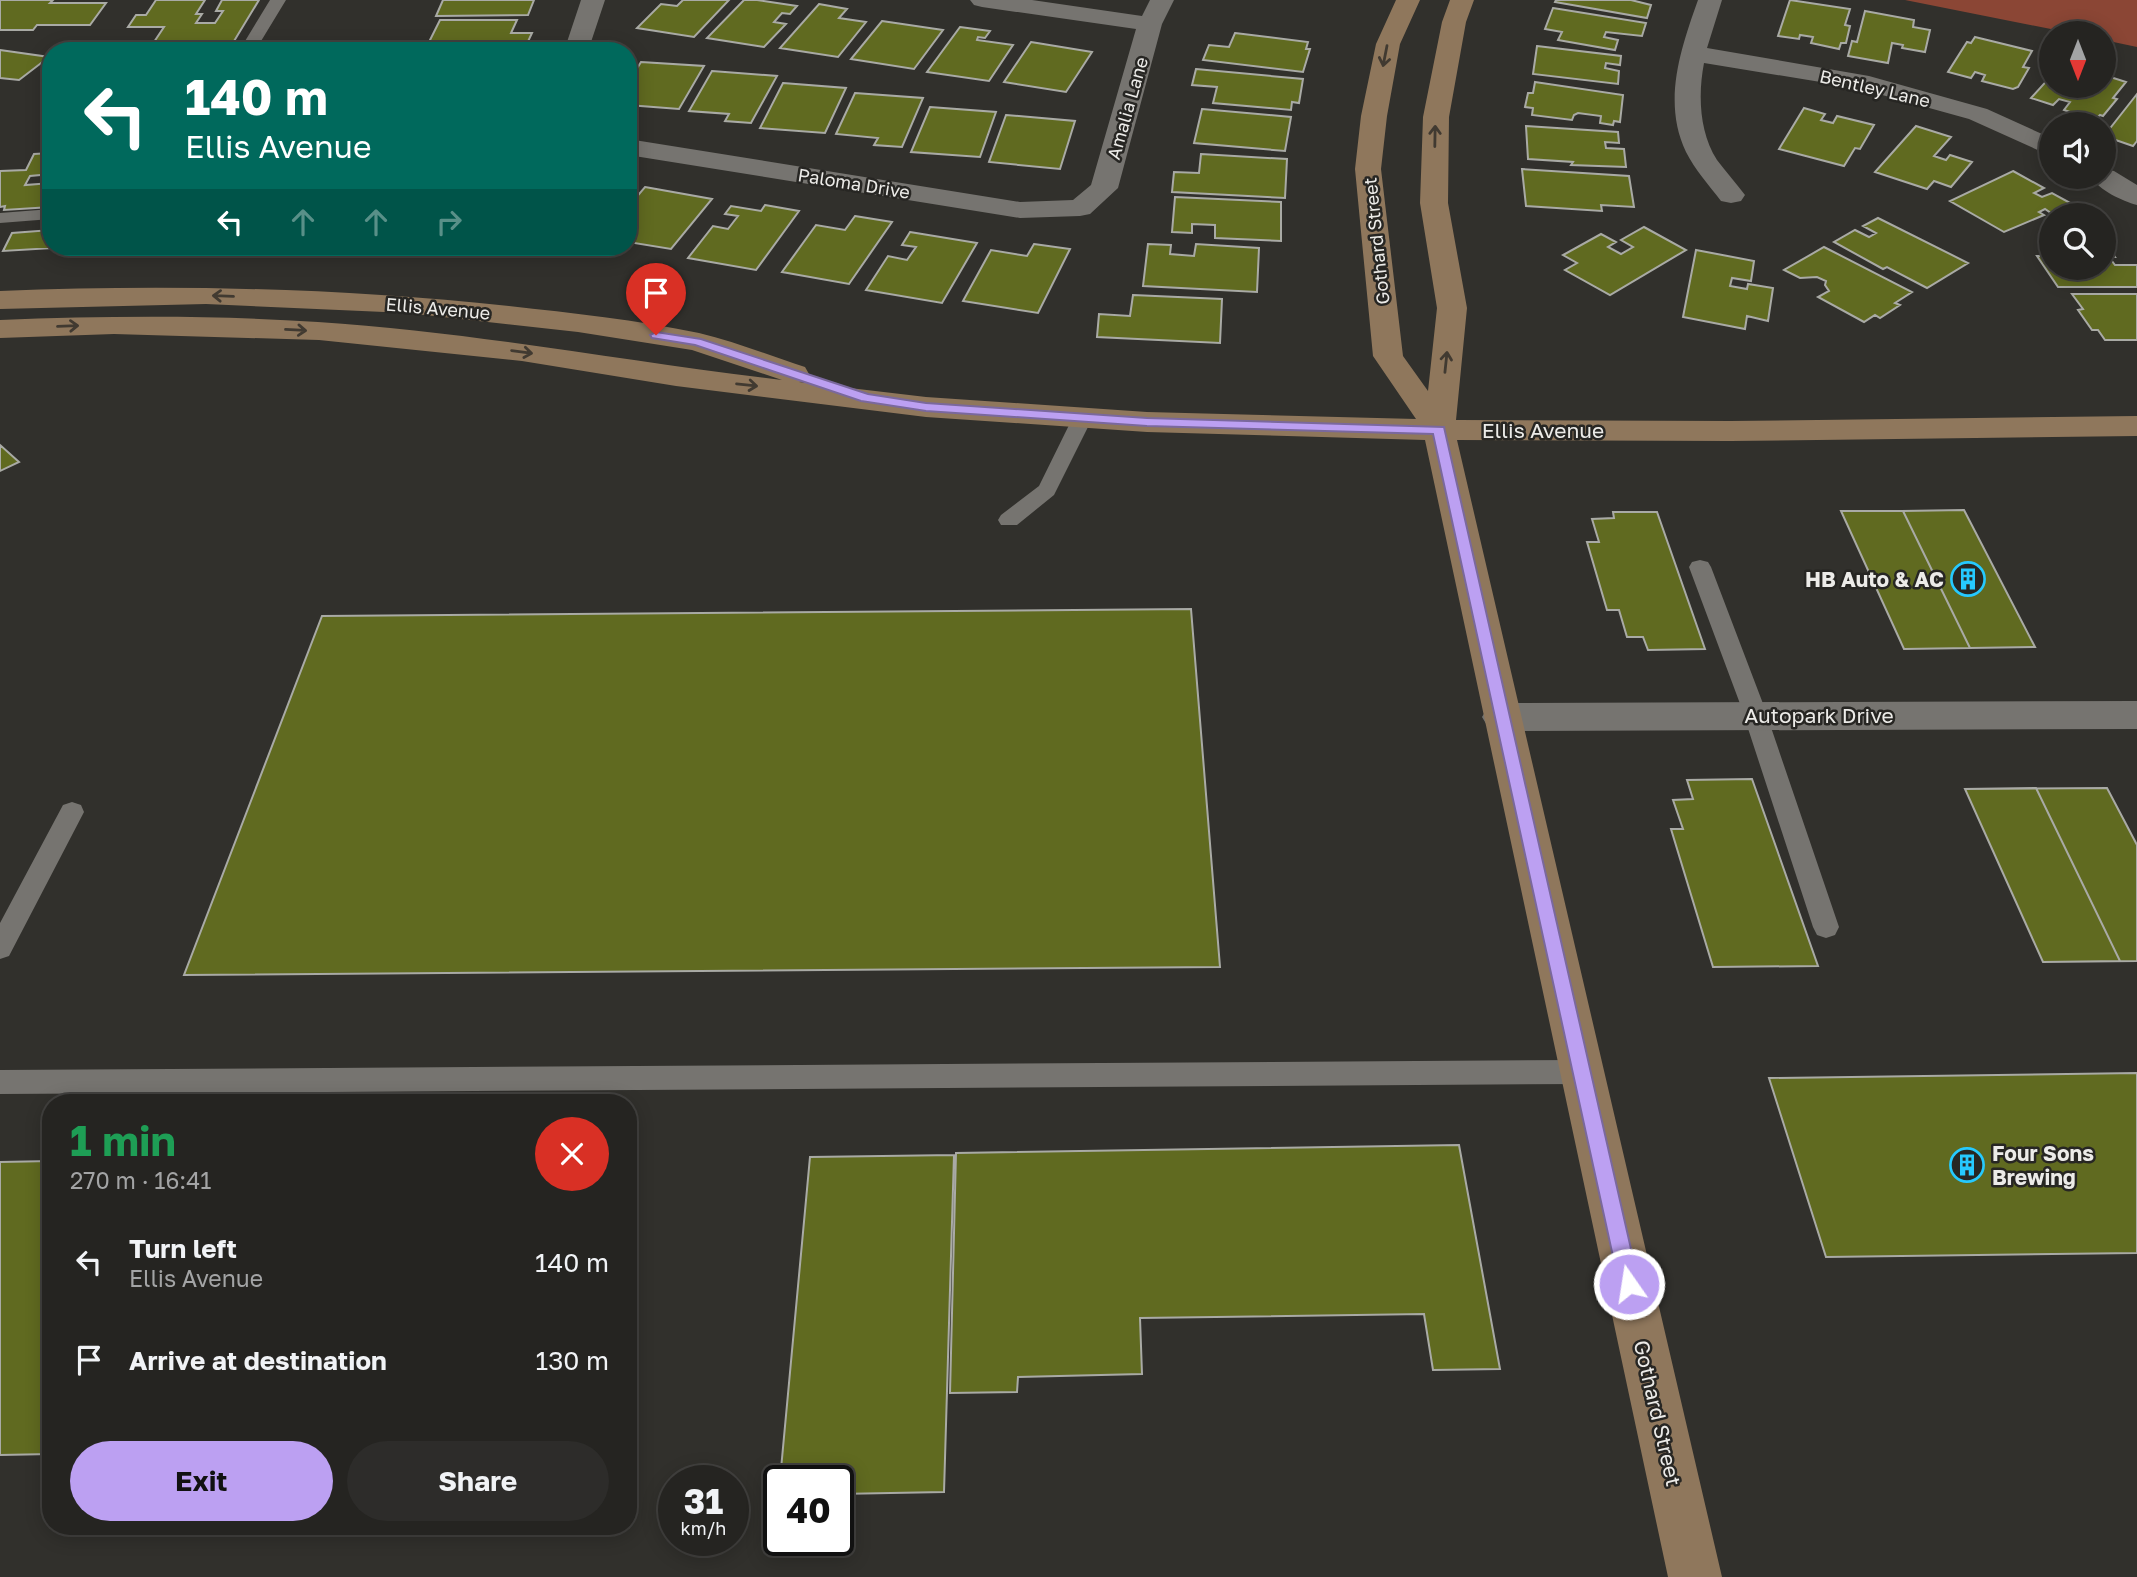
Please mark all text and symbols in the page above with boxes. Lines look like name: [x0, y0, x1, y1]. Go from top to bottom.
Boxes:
north arrow: [2039, 21, 2116, 98]
map controls: [2039, 21, 2116, 280]
one-way arrow: [1378, 44, 1392, 67]
street label: Amalia Lane: [1102, 54, 1152, 162]
street label: Bentley Lane: [1817, 65, 1933, 111]
text: 140 m: [185, 67, 328, 126]
icon: left: [70, 70, 161, 161]
button: sound: [2039, 112, 2116, 189]
one-way arrow: [1428, 125, 1442, 148]
text: Ellis Avenue: [185, 127, 372, 165]
street label: Paloma Drive: [796, 163, 912, 203]
street label: Gothard Street: [1358, 176, 1394, 306]
icon: left: [211, 203, 249, 241]
icon: ahead: [284, 203, 322, 241]
icon: ahead: [357, 203, 395, 241]
icon: right: [430, 203, 468, 241]
button: search: [2039, 203, 2116, 280]
pin: [626, 263, 686, 335]
icon: arrive: [637, 274, 675, 312]
one-way arrow: [212, 289, 235, 302]
street label: Ellis Avenue: [385, 292, 491, 324]
one-way arrow: [56, 319, 79, 333]
one-way arrow: [284, 323, 307, 336]
one-way arrow: [510, 346, 533, 359]
one-way arrow: [1440, 351, 1453, 374]
one-way arrow: [735, 379, 758, 392]
street label: Ellis Avenue: [1482, 417, 1604, 443]
building icon: HB Auto & AC: [1949, 560, 1987, 598]
place label: HB Auto & AC: [1805, 566, 1944, 592]
street label: Autopark Drive: [1744, 702, 1894, 728]
text: 1 min: [70, 1115, 176, 1165]
button: close: [535, 1117, 609, 1191]
place label: Four Sons Brewing: [1992, 1140, 2094, 1190]
building icon: Four Sons Brewing: [1948, 1146, 1986, 1184]
text: 270 m · 16:41: [70, 1166, 211, 1194]
text: Turn left: [129, 1233, 237, 1264]
icon: left: [70, 1243, 108, 1281]
text: 140 m: [535, 1247, 609, 1278]
position arrow: [1592, 1247, 1666, 1321]
text: Ellis Avenue: [129, 1264, 263, 1292]
street label: Gothard Street: [1629, 1338, 1687, 1488]
icon: arrive: [70, 1341, 108, 1379]
text: Arrive at destination: [129, 1345, 387, 1376]
text: 130 m: [536, 1345, 609, 1376]
button: Exit: [70, 1441, 333, 1521]
button: Share: [347, 1441, 609, 1521]
speed limit sign: 40: [763, 1465, 854, 1556]
text: 31: [684, 1480, 723, 1522]
text: km/h: [681, 1517, 726, 1539]

